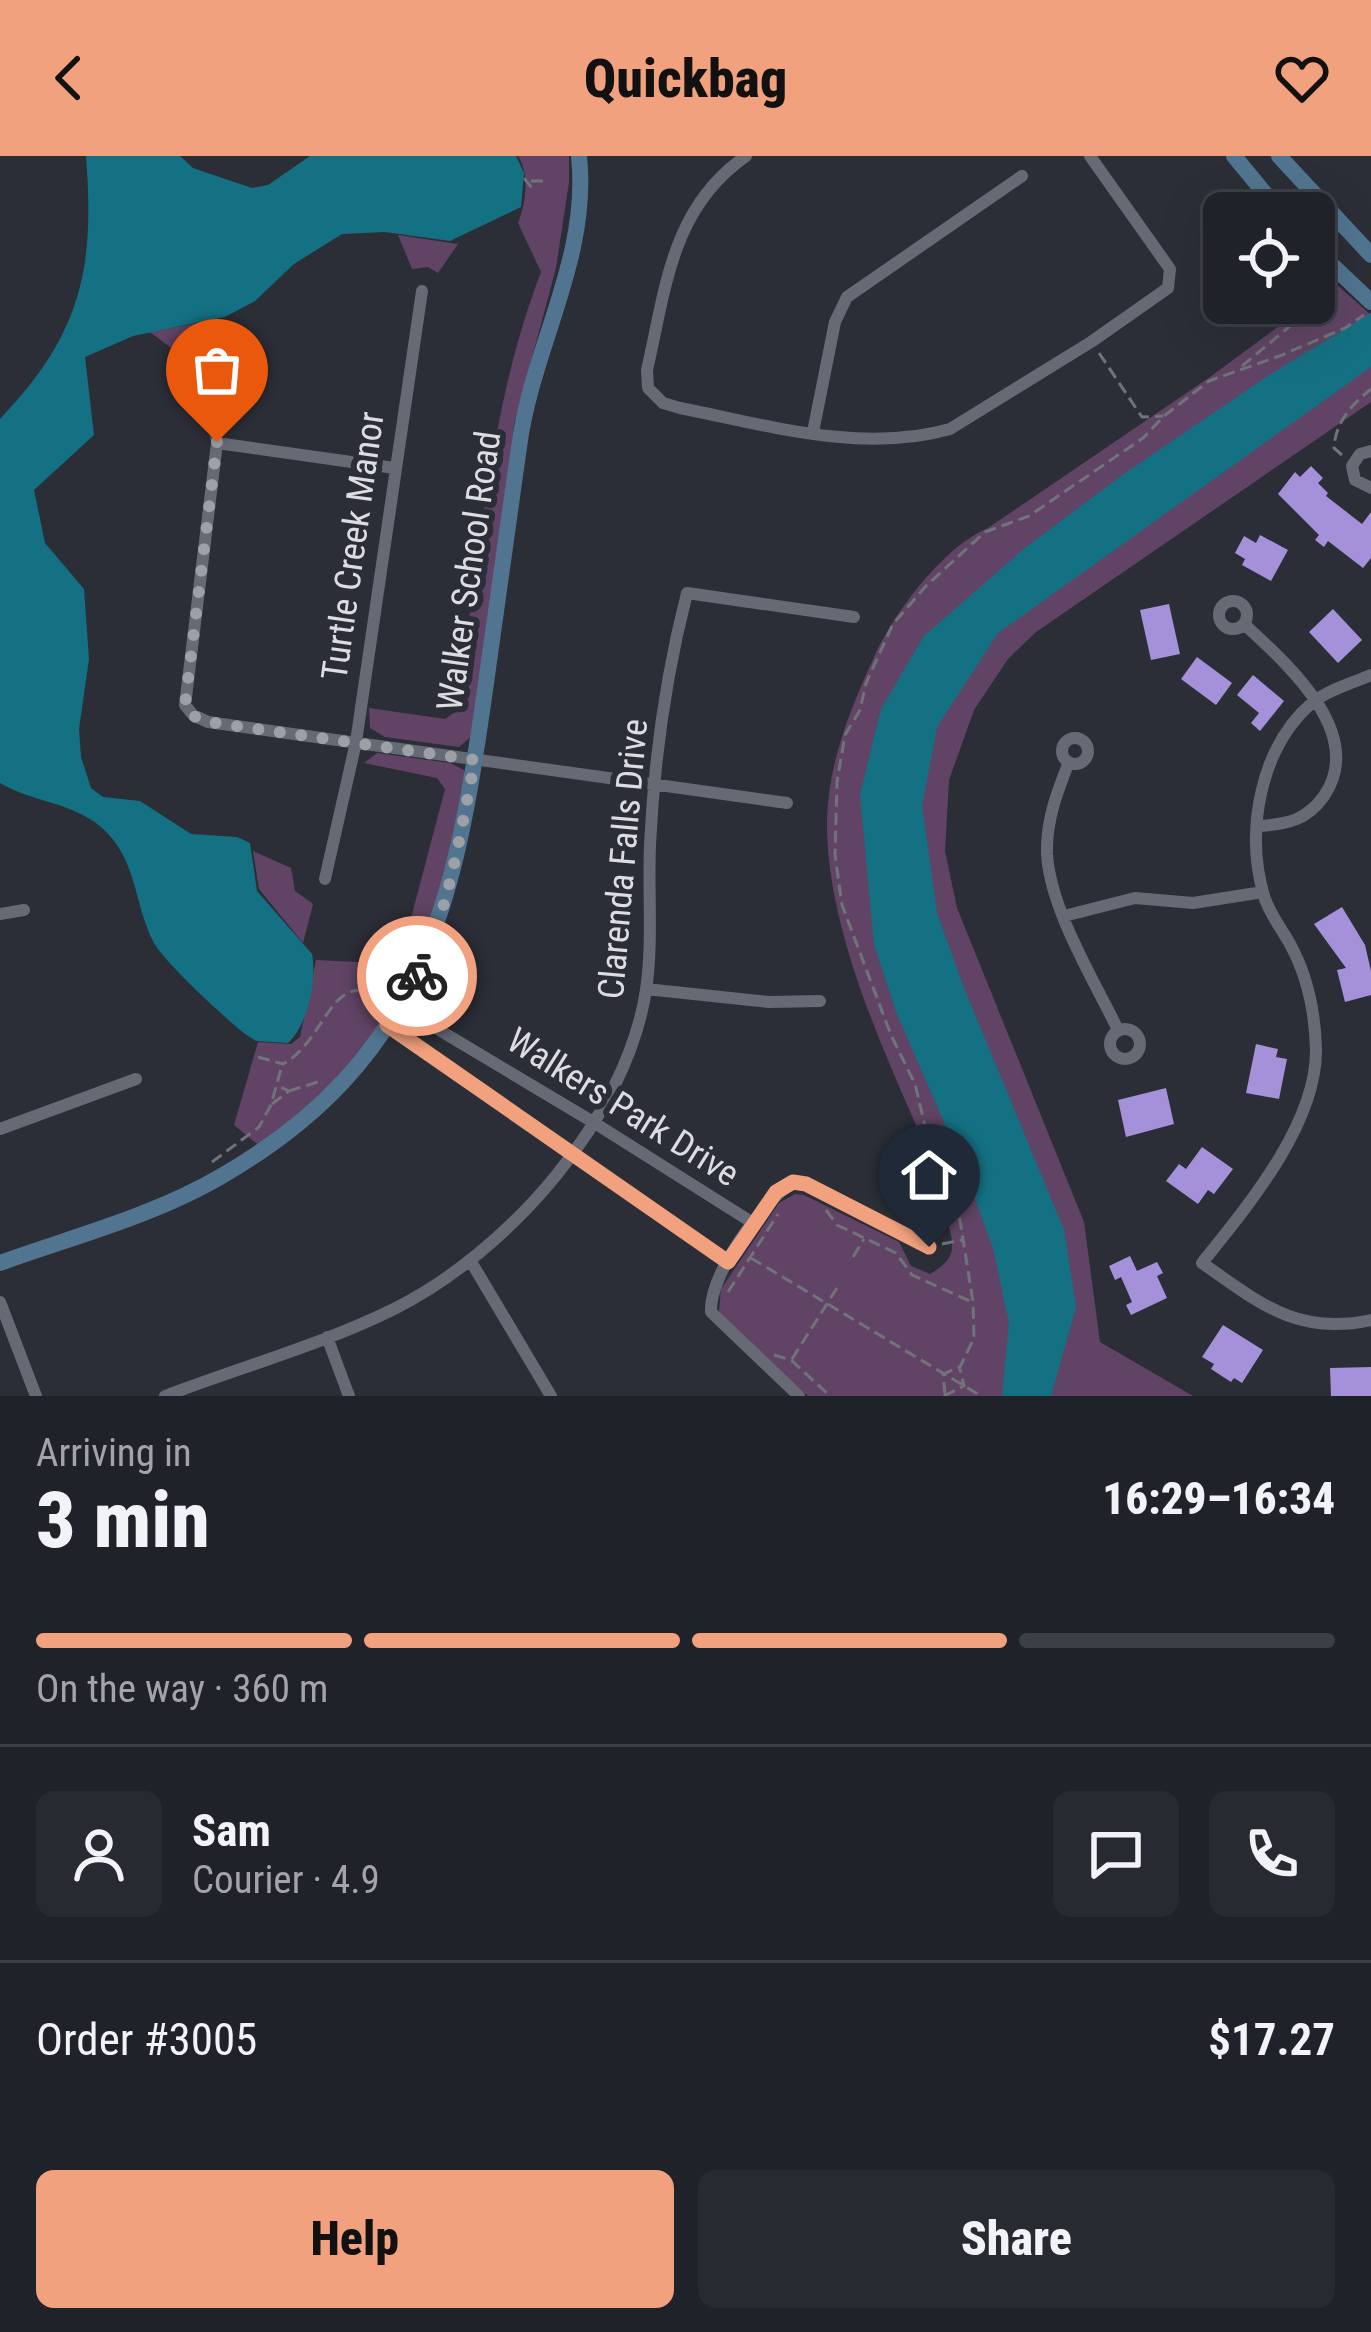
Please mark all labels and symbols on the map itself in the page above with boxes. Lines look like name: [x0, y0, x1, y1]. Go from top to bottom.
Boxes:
pin: [166, 319, 268, 442]
street label: Turtle Creek Manor: [313, 409, 393, 683]
street label: Walker School Road: [429, 428, 509, 714]
street label: Clarenda Falls Drive: [590, 717, 656, 1001]
courier: [357, 916, 477, 1036]
street label: Walkers Park Drive: [499, 1019, 747, 1195]
pin: [878, 1124, 980, 1247]

